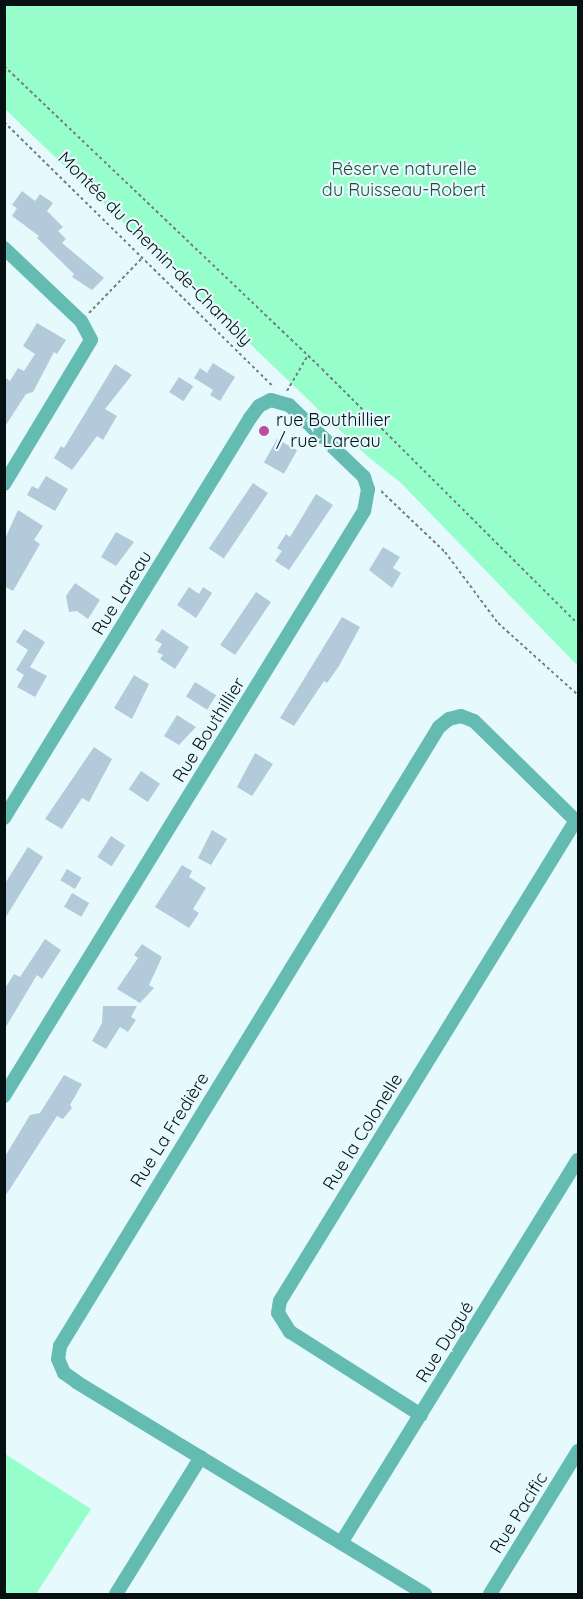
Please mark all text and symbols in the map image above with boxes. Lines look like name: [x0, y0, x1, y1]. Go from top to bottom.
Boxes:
street label: Montée du Chemin-de-Chambly: [53, 147, 257, 351]
park label: Réserve naturelle du Ruisseau-Robert: [322, 159, 486, 201]
place label: rue Bouthillier / rue Lareau: [276, 410, 390, 452]
marker: rue Bouthillier / rue Lareau: [257, 424, 271, 438]
street label: Rue Lareau: [88, 547, 156, 639]
street label: Rue Bouthillier: [168, 674, 250, 786]
street label: Rue La Fredière: [126, 1069, 214, 1191]
street label: Rue la Colonelle: [318, 1070, 408, 1194]
street label: Rue Dugué: [412, 1297, 478, 1387]
street label: Rue Pacific: [486, 1468, 552, 1558]

